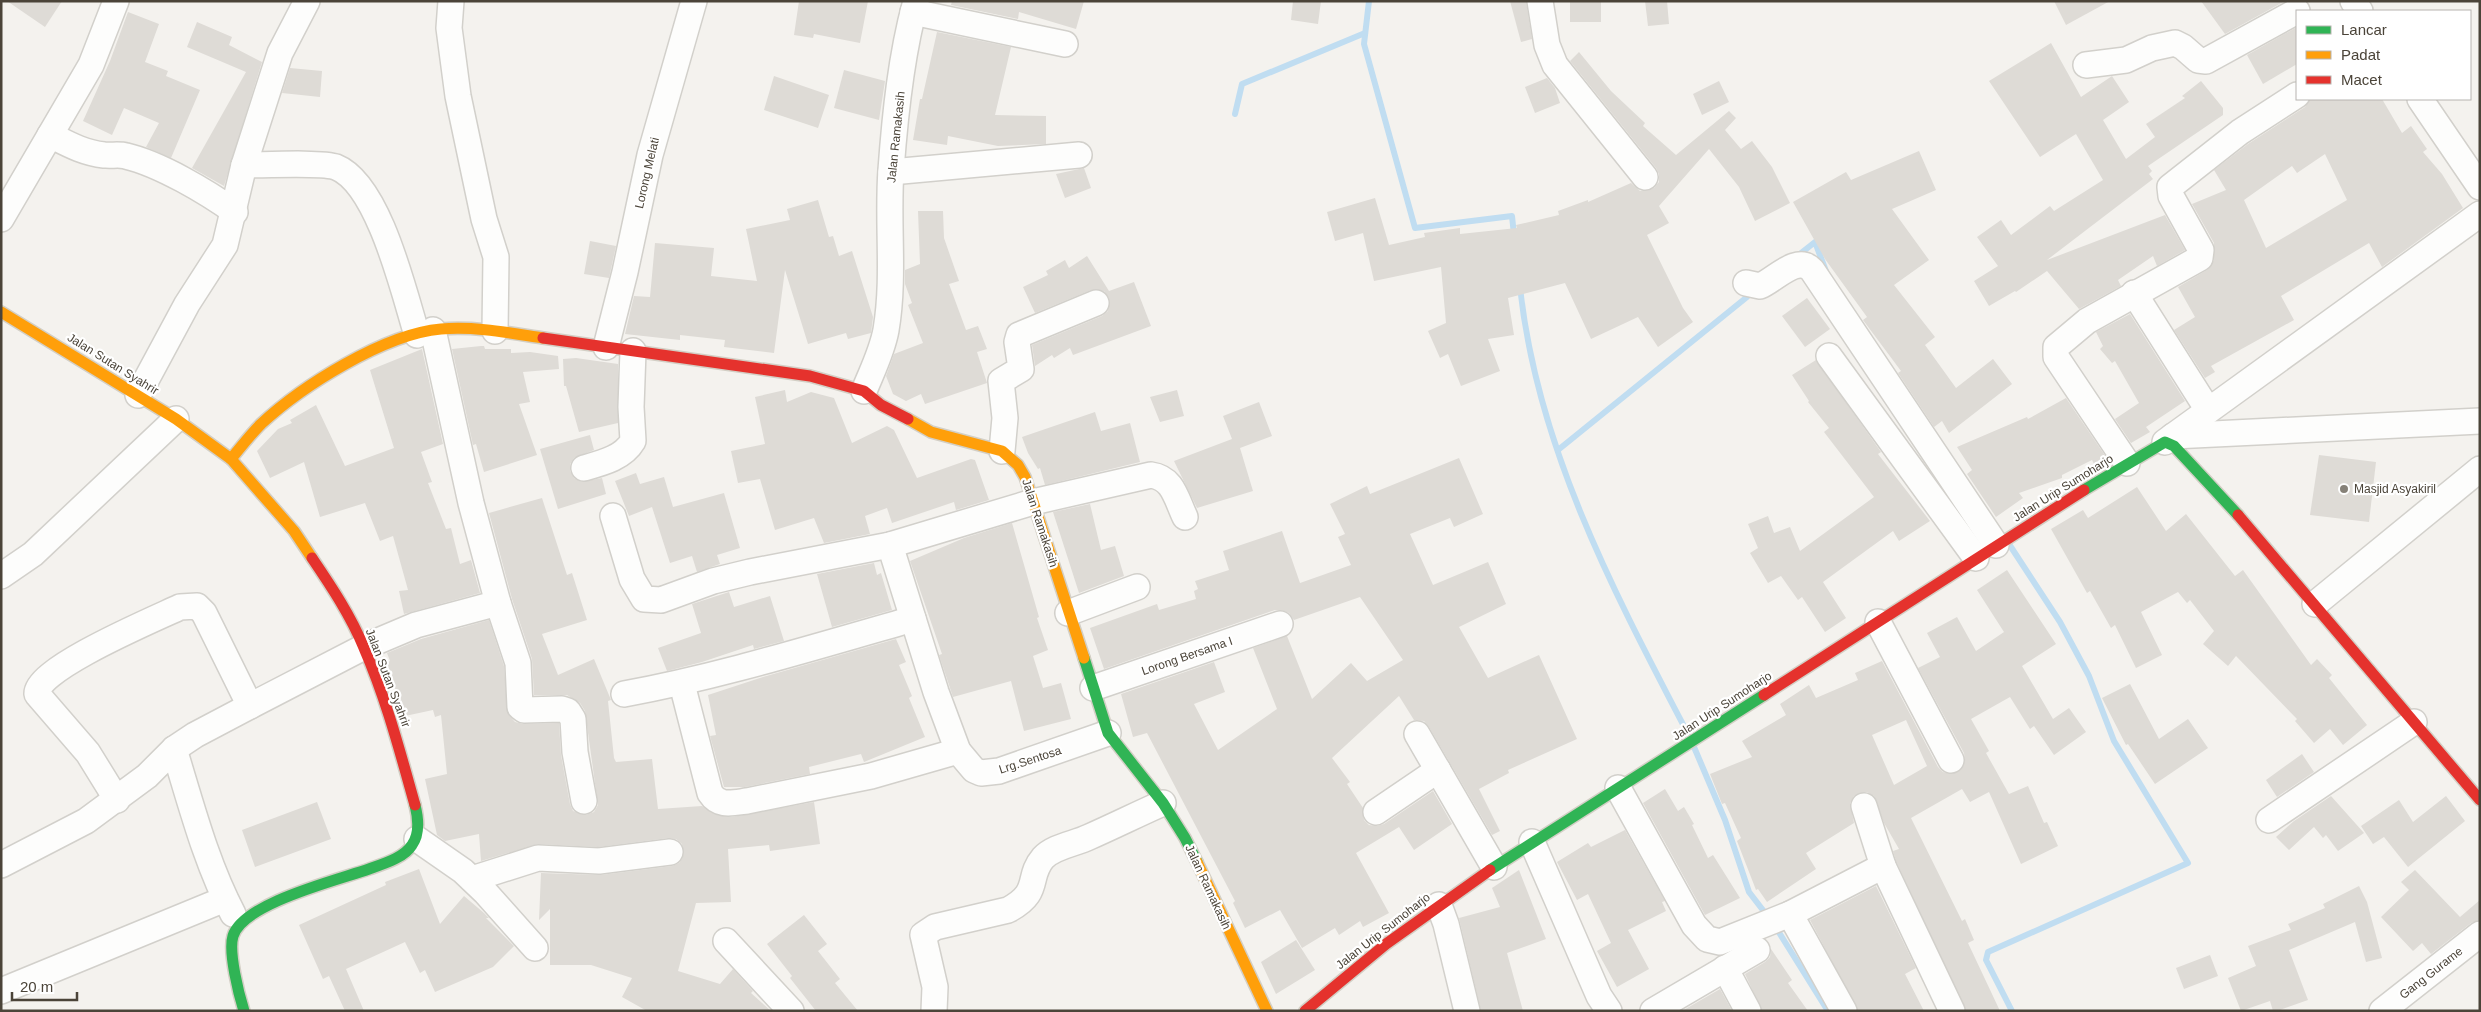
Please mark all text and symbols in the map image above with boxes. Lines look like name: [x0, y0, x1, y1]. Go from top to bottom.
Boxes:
legend: [2296, 10, 2471, 100]
text: Lancar: [2341, 21, 2387, 38]
text: Padat: [2341, 46, 2381, 63]
text: Macet: [2341, 71, 2383, 88]
street label: Jalan Ramakasih: [884, 90, 908, 184]
street label: Lorong Melati: [632, 136, 662, 210]
street label: Jalan Sutan Syahrir: [65, 330, 161, 398]
street label: Jalan Urip Sumoharjo: [2010, 451, 2116, 525]
street label: Jalan Ramakasih: [1019, 477, 1061, 569]
place label: Masjid Asyakiril: [2354, 482, 2436, 496]
marker: Masjid Asyakiril: [2338, 483, 2350, 495]
street label: Jalan Sutan Syahrir: [363, 627, 413, 729]
street label: Lorong Bersama I: [1140, 634, 1234, 678]
street label: Jalan Urip Sumoharjo: [1670, 669, 1774, 743]
street label: Lrg.Sentosa: [997, 743, 1063, 777]
street label: Jalan Ramakasih: [1182, 842, 1234, 932]
street label: Jalan Urip Sumoharjo: [1333, 890, 1433, 972]
street label: Gang Gurame: [2397, 944, 2466, 1002]
scale bar: [12, 970, 78, 1002]
text: 20 m: [20, 978, 53, 995]

